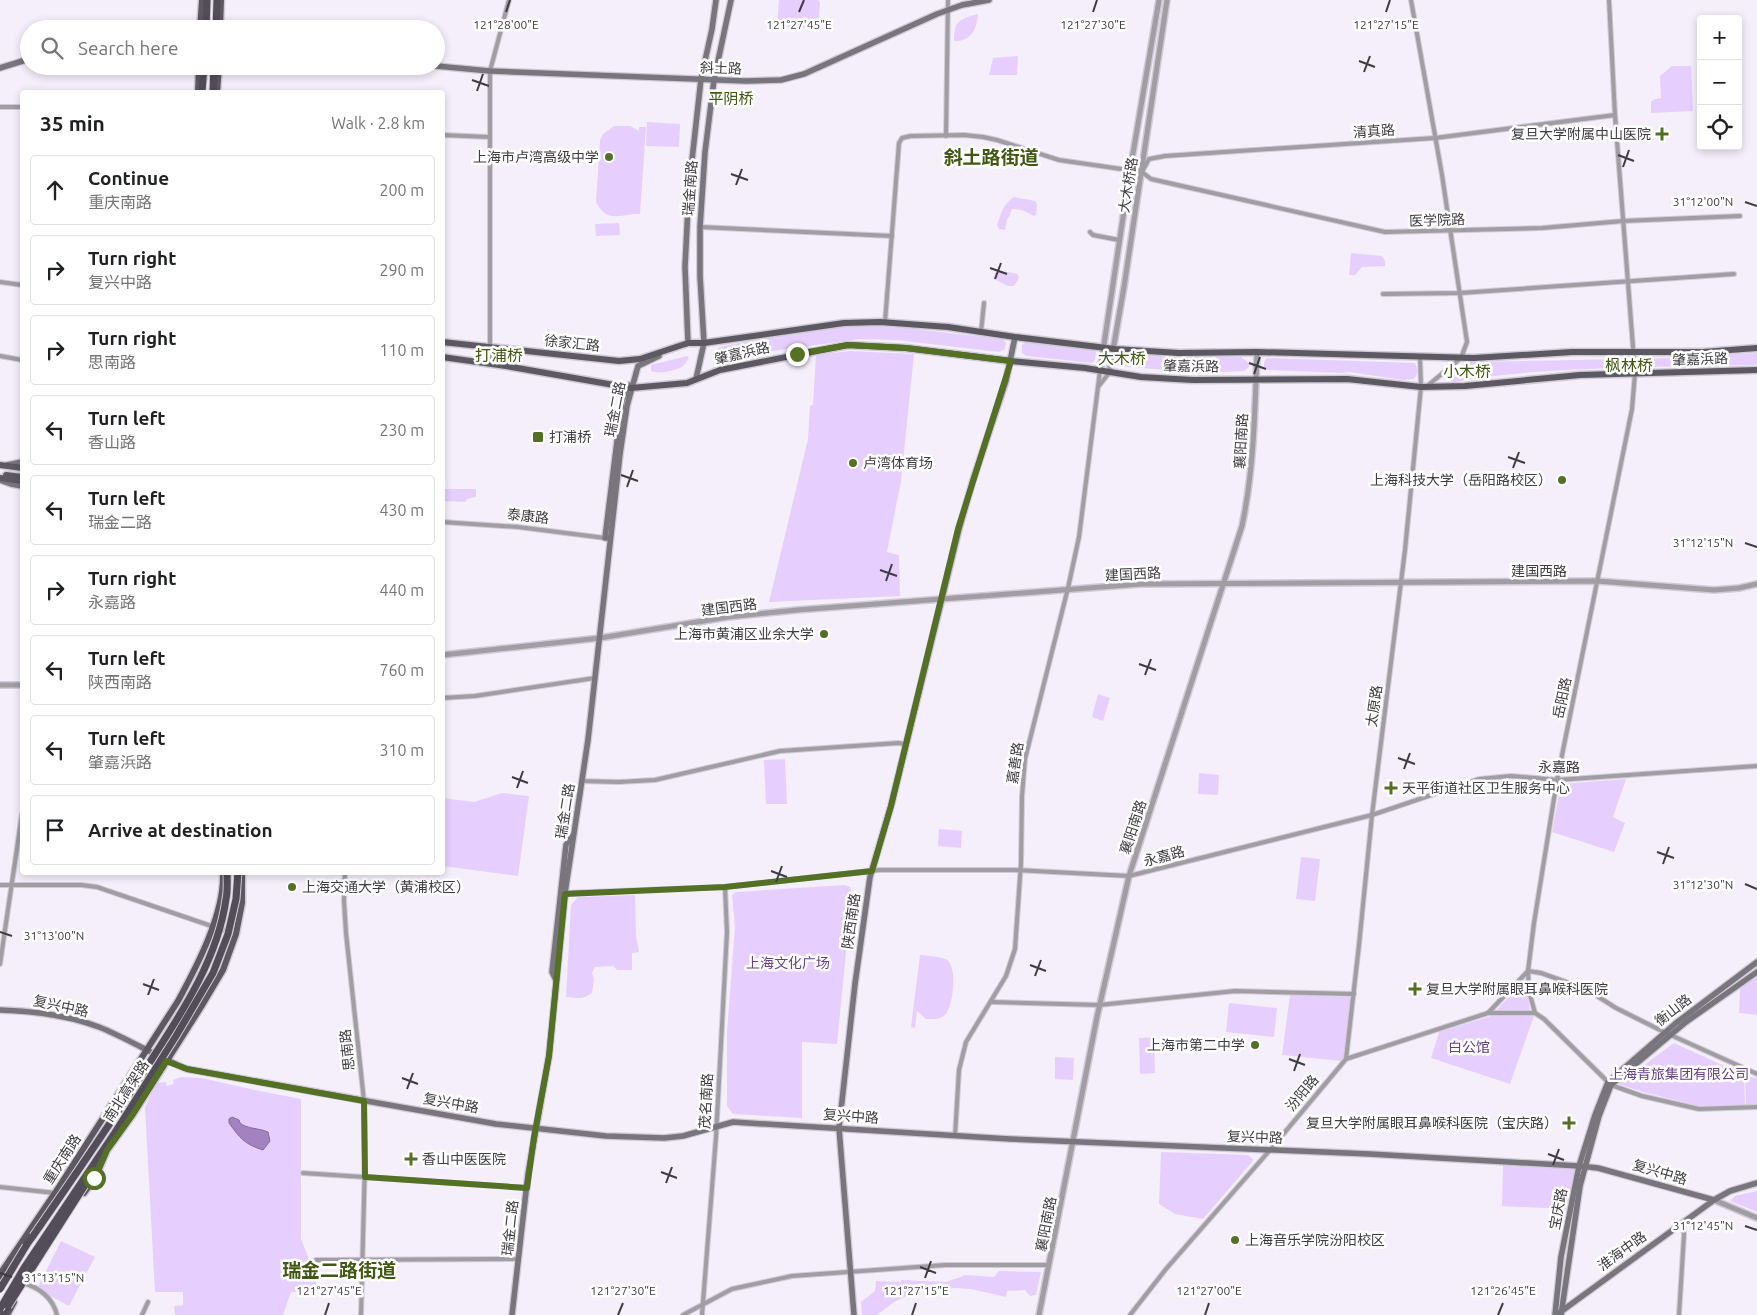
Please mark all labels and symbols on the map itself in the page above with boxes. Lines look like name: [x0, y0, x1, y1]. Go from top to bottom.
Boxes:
text: 121°28'00"E: [473, 18, 539, 31]
text: 121°27'45"E: [766, 18, 832, 31]
text: 121°27'30"E: [1060, 18, 1126, 31]
text: 121°27'15"E: [1353, 18, 1419, 31]
street label: 斜土路: [700, 59, 742, 77]
district label: 平阴桥: [708, 90, 754, 107]
street label: 清真路: [1352, 122, 1396, 140]
place label: 复旦大学附属中山医院: [1511, 126, 1651, 142]
marker: 复旦大学附属中山医院: [1655, 127, 1669, 141]
district label: 斜土路街道: [943, 146, 1039, 168]
place label: 上海市卢湾高级中学: [473, 149, 599, 165]
marker: 上海市卢湾高级中学: [603, 151, 615, 163]
street label: 大木桥路: [1116, 156, 1140, 214]
street label: 瑞金南路: [680, 160, 700, 216]
text: 31°12'00"N: [1673, 195, 1733, 208]
street label: 医学院路: [1409, 211, 1465, 229]
street label: 徐家汇路: [543, 332, 601, 354]
street label: 肇嘉浜路: [713, 339, 771, 367]
route end: [786, 343, 809, 366]
district label: 打浦桥: [475, 346, 523, 364]
district label: 大木桥: [1098, 349, 1146, 367]
street label: 肇嘉浜路: [1672, 350, 1728, 368]
district label: 枫林桥: [1605, 356, 1653, 374]
street label: 肇嘉浜路: [1163, 358, 1219, 374]
district label: 小木桥: [1443, 362, 1491, 380]
street label: 瑞金二路: [602, 380, 628, 438]
street label: 襄阳南路: [1232, 413, 1250, 469]
place label: 打浦桥: [549, 429, 591, 445]
marker: 打浦桥: [531, 430, 545, 444]
place label: 卢湾体育场: [863, 455, 933, 471]
marker: 卢湾体育场: [847, 457, 859, 469]
place label: 上海科技大学（岳阳路校区）: [1370, 472, 1552, 488]
marker: 上海科技大学（岳阳路校区）: [1556, 474, 1568, 486]
street label: 泰康路: [506, 506, 550, 526]
text: 31°12'15"N: [1673, 536, 1733, 549]
street label: 建国西路: [1511, 563, 1567, 579]
street label: 建国西路: [1105, 565, 1161, 583]
street label: 建国西路: [700, 596, 758, 618]
place label: 上海市黄浦区业余大学: [674, 626, 814, 642]
marker: 上海市黄浦区业余大学: [818, 628, 830, 640]
street label: 岳阳路: [1550, 676, 1574, 720]
street label: 太原路: [1363, 684, 1385, 728]
street label: 嘉善路: [1004, 741, 1026, 785]
street label: 永嘉路: [1538, 759, 1580, 775]
place label: 天平街道社区卫生服务中心: [1402, 780, 1570, 796]
marker: 天平街道社区卫生服务中心: [1384, 781, 1398, 795]
street label: 瑞金二路: [553, 782, 577, 840]
street label: 襄阳南路: [1117, 798, 1149, 856]
street label: 永嘉路: [1142, 843, 1186, 869]
text: 31°12'30"N: [1673, 878, 1733, 891]
place label: 上海交通大学（黄浦校区）: [302, 879, 470, 895]
marker: 上海交通大学（黄浦校区）: [286, 881, 298, 893]
street label: 陕西南路: [839, 892, 863, 950]
text: 31°13'00"N: [24, 929, 84, 942]
park label: 上海文化广场: [746, 955, 830, 971]
place label: 复旦大学附属眼耳鼻喉科医院: [1426, 981, 1608, 997]
marker: 复旦大学附属眼耳鼻喉科医院: [1408, 982, 1422, 996]
street label: 衡山路: [1652, 991, 1694, 1029]
street label: 复兴中路: [32, 992, 90, 1020]
street label: 思南路: [337, 1028, 357, 1072]
place label: 上海市第二中学: [1147, 1037, 1245, 1053]
marker: 上海市第二中学: [1249, 1039, 1261, 1051]
park label: 白公馆: [1448, 1039, 1490, 1055]
street label: 南北高架路: [100, 1057, 152, 1125]
park label: 上海青旅集团有限公司: [1609, 1066, 1749, 1082]
street label: 汾阳路: [1282, 1072, 1322, 1114]
street label: 茂名南路: [697, 1073, 715, 1129]
street label: 复兴中路: [422, 1090, 480, 1116]
street label: 复兴中路: [823, 1106, 879, 1126]
place label: 复旦大学附属眼耳鼻喉科医院（宝庆路）: [1306, 1115, 1558, 1131]
marker: 复旦大学附属眼耳鼻喉科医院（宝庆路）: [1562, 1116, 1576, 1130]
street label: 复兴中路: [1227, 1128, 1283, 1146]
street label: 重庆南路: [40, 1131, 84, 1187]
place label: 香山中医医院: [422, 1151, 506, 1167]
marker: 香山中医医院: [404, 1152, 418, 1166]
street label: 复兴中路: [1631, 1157, 1689, 1187]
route start: [83, 1167, 106, 1190]
street label: 宝庆路: [1546, 1187, 1570, 1231]
street label: 襄阳南路: [1033, 1195, 1059, 1253]
street label: 瑞金二路: [499, 1199, 521, 1257]
text: 31°12'45"N: [1673, 1219, 1733, 1232]
street label: 淮海中路: [1595, 1228, 1649, 1274]
place label: 上海音乐学院汾阳校区: [1245, 1232, 1385, 1248]
marker: 上海音乐学院汾阳校区: [1229, 1234, 1241, 1246]
district label: 瑞金二路街道: [282, 1259, 396, 1281]
text: 31°13'15"N: [24, 1271, 84, 1284]
text: 121°27'45"E: [296, 1284, 362, 1297]
text: 121°27'30"E: [590, 1284, 656, 1297]
text: 121°27'15"E: [883, 1284, 949, 1297]
text: 121°27'00"E: [1176, 1284, 1242, 1297]
text: 121°26'45"E: [1470, 1284, 1536, 1297]

